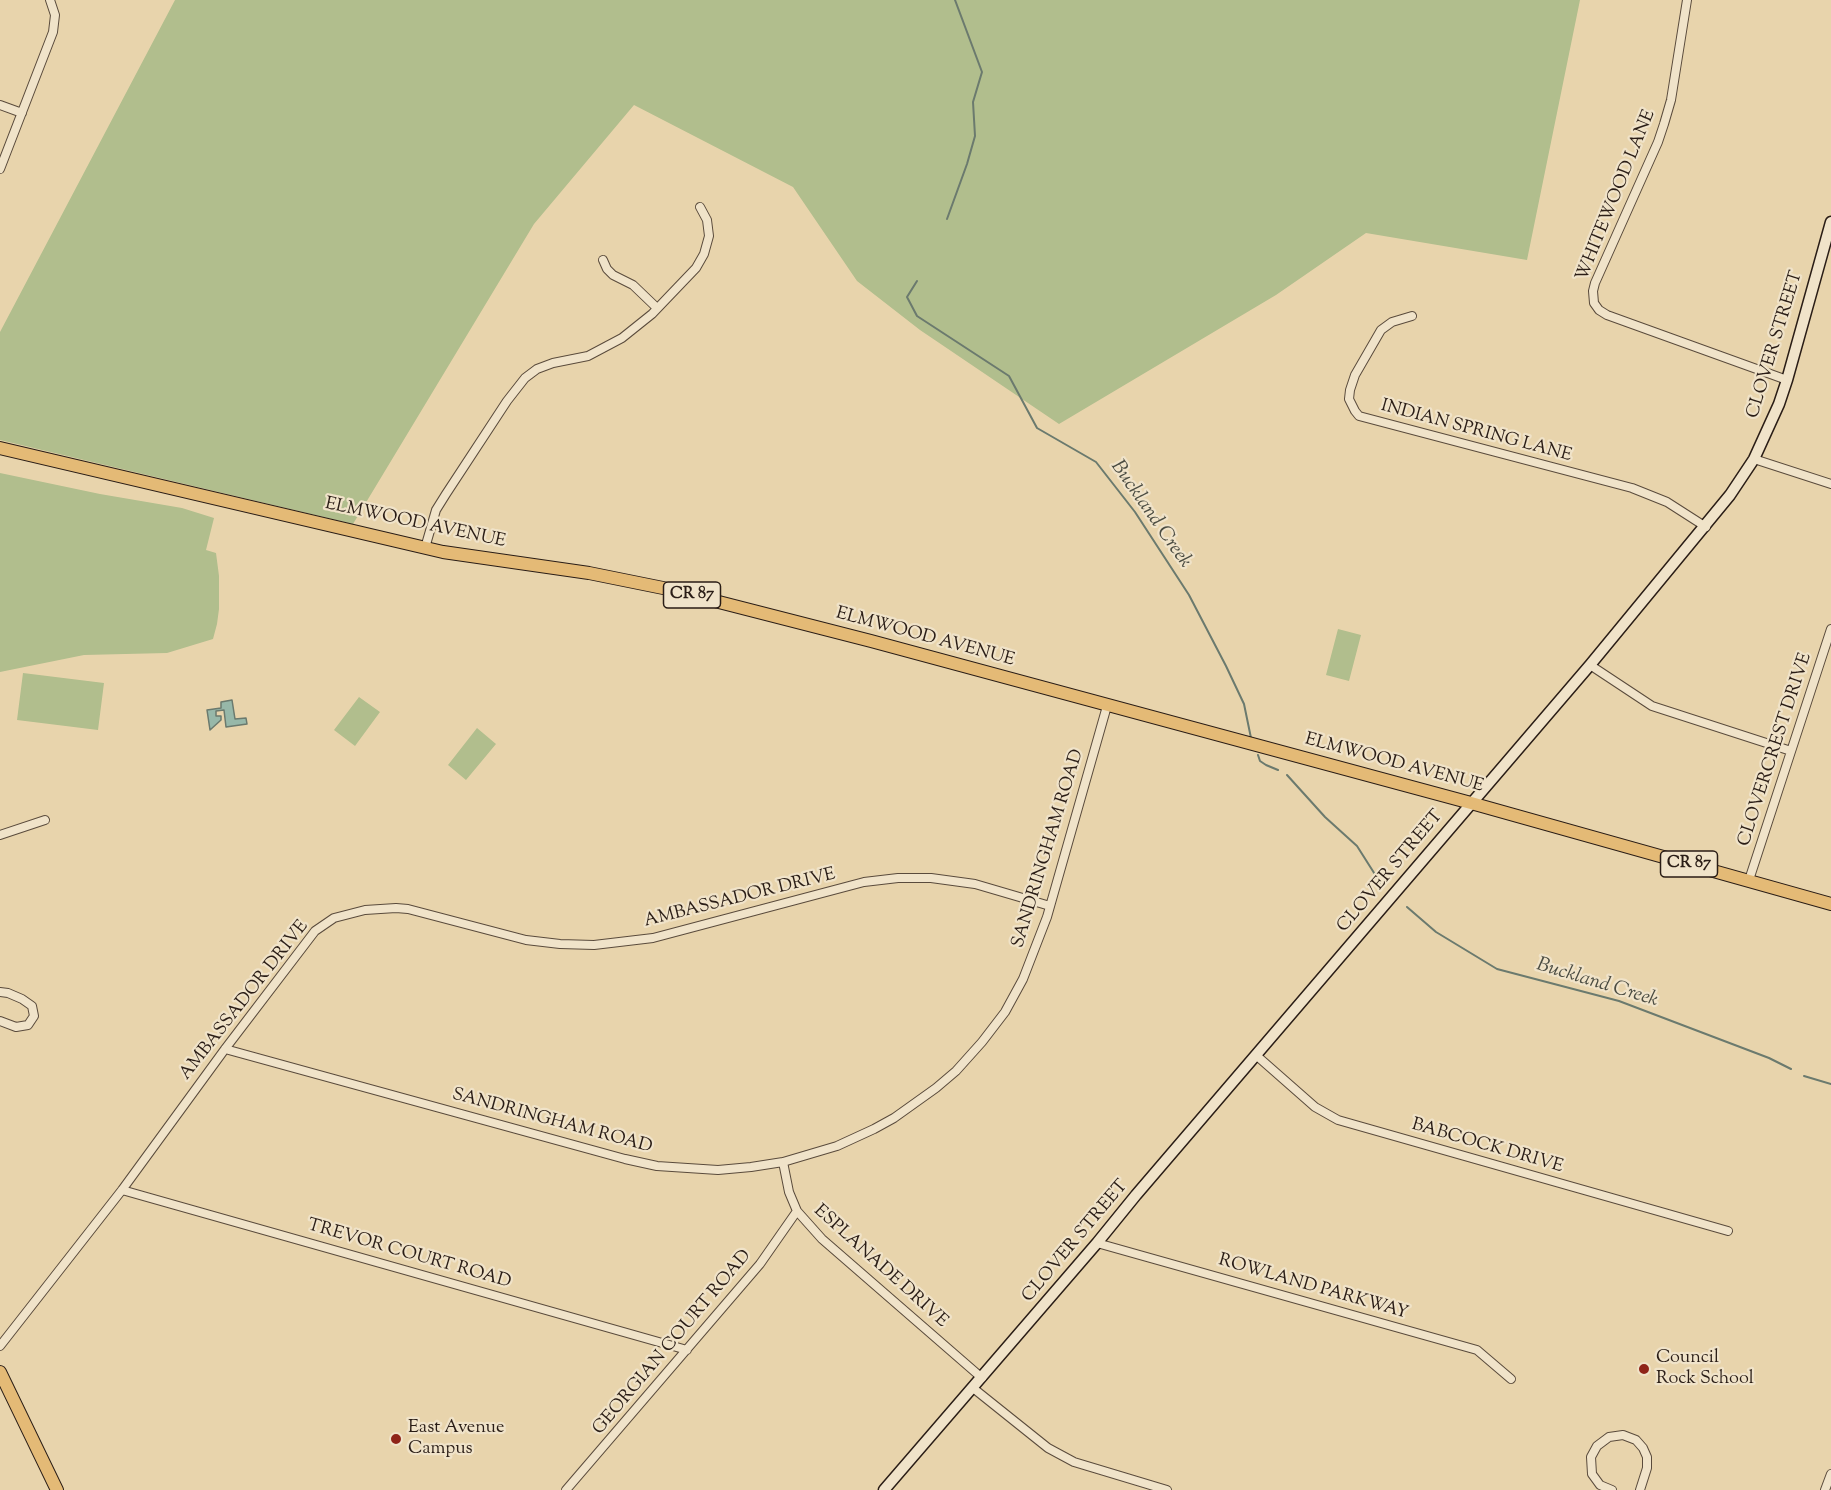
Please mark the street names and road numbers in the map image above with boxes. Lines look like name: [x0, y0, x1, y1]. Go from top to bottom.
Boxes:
street label: WHITEWOOD LANE: [1573, 107, 1661, 285]
street label: CLOVER STREET: [1743, 269, 1809, 421]
street label: INDIAN SPRING LANE: [1378, 396, 1574, 468]
street label: ELMWOOD AVENUE: [323, 494, 507, 554]
road number: CR 87: [664, 582, 720, 608]
street label: ELMWOOD AVENUE: [833, 604, 1017, 672]
street label: CLOVERCREST DRIVE: [1734, 651, 1818, 849]
street label: ELMWOOD AVENUE: [1302, 730, 1486, 798]
street label: SANDRINGHAM ROAD: [1009, 747, 1089, 951]
street label: CLOVER STREET: [1334, 806, 1448, 938]
road number: CR 87: [1660, 851, 1718, 877]
street label: AMBASSADOR DRIVE: [642, 865, 838, 933]
street label: AMBASSADOR DRIVE: [176, 917, 314, 1085]
street label: SANDRINGHAM ROAD: [450, 1085, 654, 1159]
street label: BABCOCK DRIVE: [1409, 1115, 1565, 1179]
street label: CLOVER STREET: [1019, 1176, 1133, 1308]
street label: ESPLANADE DRIVE: [808, 1201, 952, 1333]
street label: TREVOR COURT ROAD: [305, 1216, 513, 1294]
street label: GEORGIAN COURT ROAD: [589, 1246, 757, 1440]
street label: ROWLAND PARKWAY: [1216, 1251, 1410, 1325]

